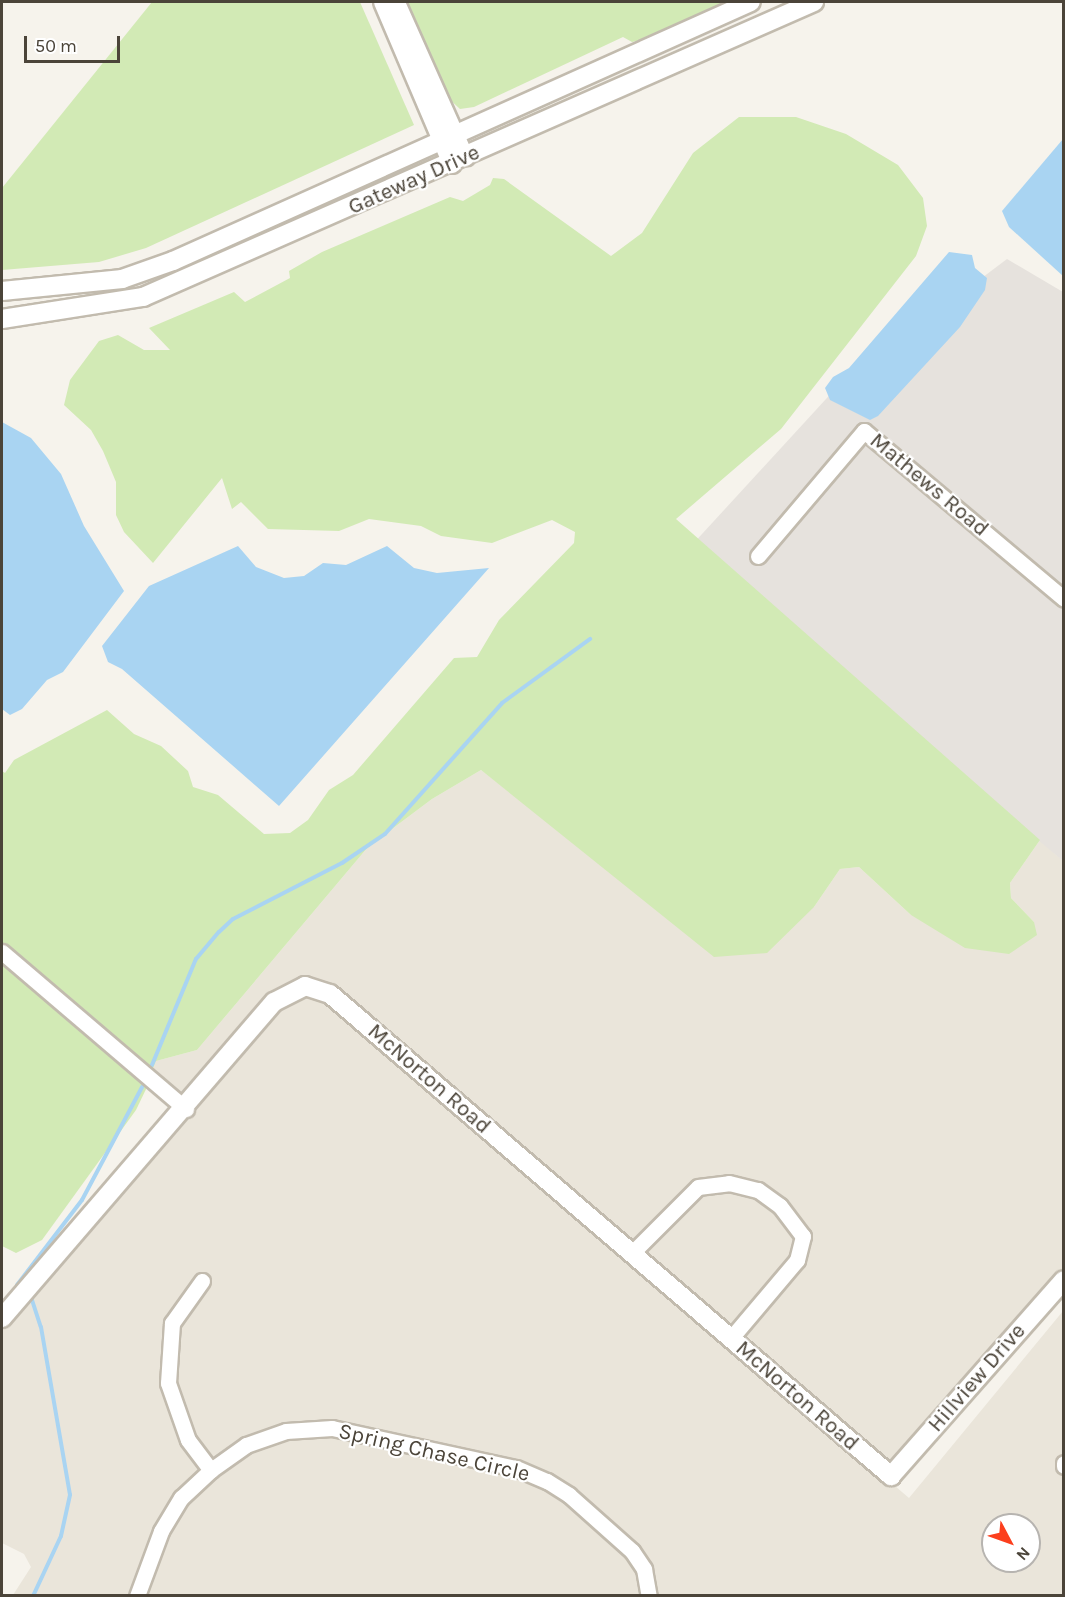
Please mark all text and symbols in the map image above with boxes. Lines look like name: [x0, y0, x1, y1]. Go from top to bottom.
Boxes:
scale bar: [27, 24, 123, 62]
text: 50 m: [35, 35, 77, 57]
street label: Gateway Drive: [344, 139, 484, 221]
street label: Mathews Road: [864, 428, 994, 542]
street label: McNorton Road: [362, 1018, 496, 1140]
street label: Hillview Drive: [923, 1318, 1031, 1438]
street label: McNorton Road: [730, 1335, 864, 1457]
street label: Spring Chase Circle: [336, 1418, 532, 1488]
north arrow: [981, 1513, 1041, 1573]
text: N: [1013, 1543, 1034, 1564]

